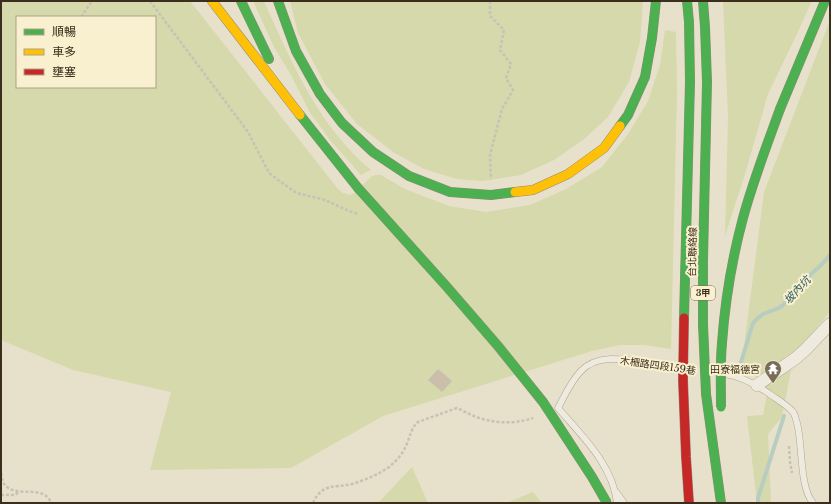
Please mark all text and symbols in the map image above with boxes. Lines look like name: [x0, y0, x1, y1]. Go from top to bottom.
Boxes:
legend: [16, 16, 156, 88]
text: 順暢: [52, 24, 76, 39]
text: 車多: [52, 44, 76, 59]
text: 壅塞: [52, 64, 76, 79]
street label: 台北聯絡線: [686, 227, 699, 277]
water label: 坡內坑: [781, 272, 815, 307]
road number: 3甲: [691, 286, 715, 300]
street label: 木柵路四段159巷: [619, 354, 697, 377]
temple icon: 田寮福德宮: [763, 359, 783, 384]
place label: 田寮福德宮: [710, 363, 760, 376]

